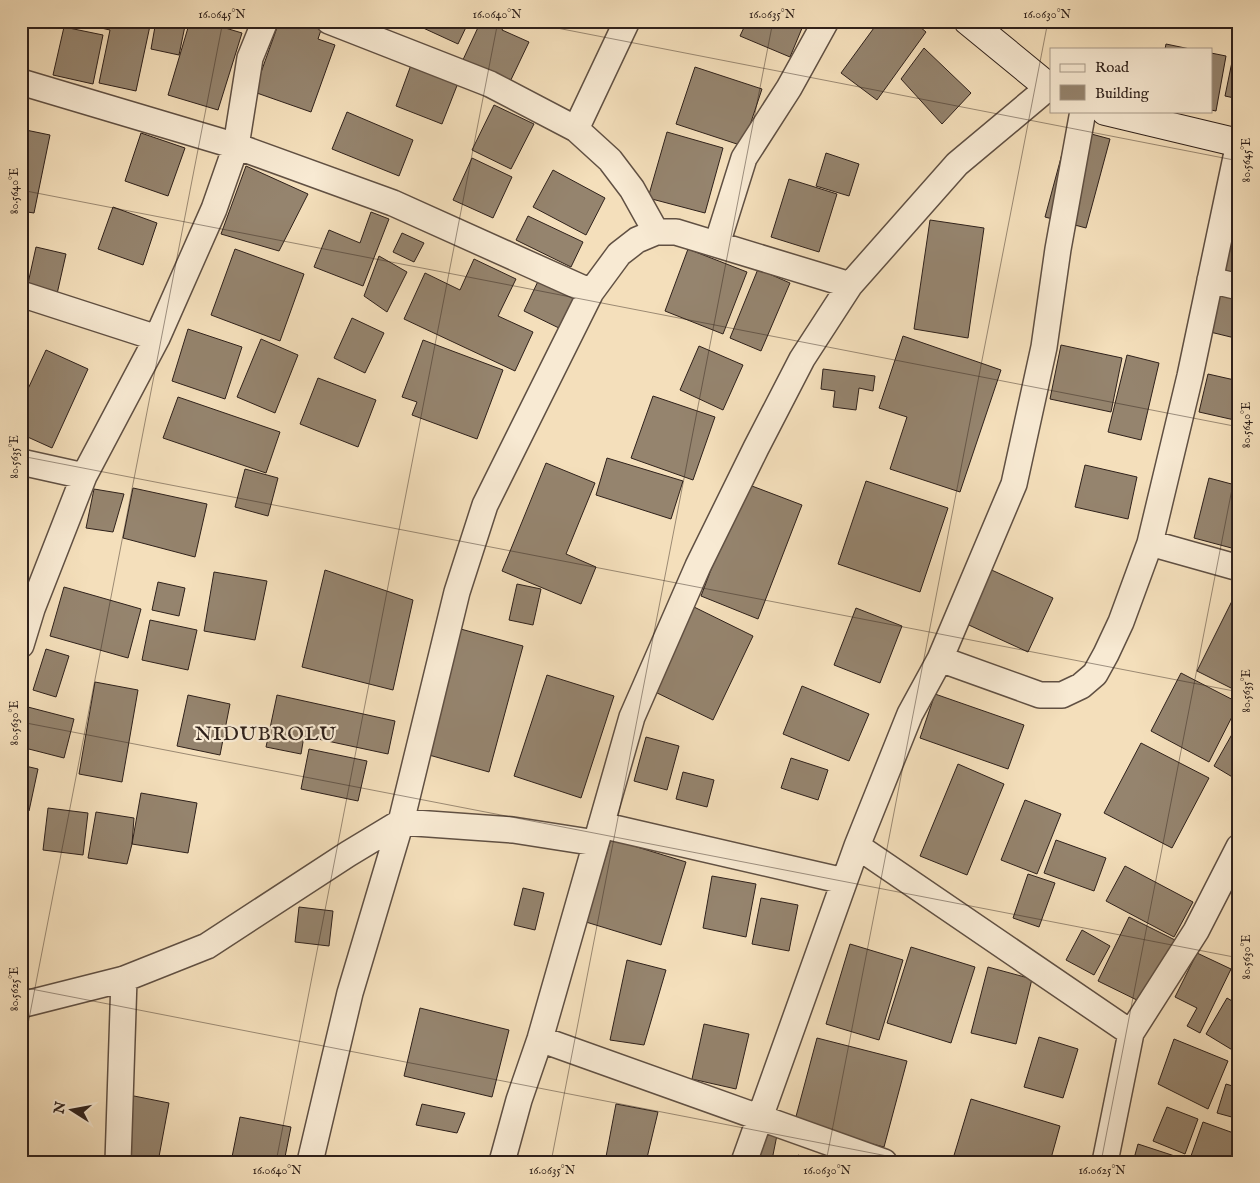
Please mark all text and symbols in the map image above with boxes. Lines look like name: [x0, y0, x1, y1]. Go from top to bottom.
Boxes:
text: 16.0645°N: [198, 7, 246, 22]
text: 16.0640°N: [472, 7, 522, 22]
text: 16.0635°N: [749, 7, 796, 22]
text: 16.0630°N: [1023, 7, 1071, 22]
legend: [1050, 48, 1212, 112]
text: Road: [1095, 58, 1130, 77]
text: Building: [1095, 84, 1150, 103]
text: 80.5645°E: [1239, 138, 1254, 182]
text: 80.5640°E: [7, 168, 22, 214]
text: 80.5640°E: [1239, 402, 1254, 448]
text: 80.5635°E: [7, 435, 22, 479]
text: 80.5635°E: [1239, 669, 1254, 713]
text: 80.5630°E: [7, 700, 22, 746]
district label: NIDUBROLU: [195, 722, 337, 747]
text: 80.5630°E: [1239, 934, 1254, 980]
text: 80.5625°E: [7, 967, 22, 1011]
north arrow: [48, 1086, 98, 1136]
text: N: [50, 1100, 70, 1116]
text: 16.0640°N: [252, 1163, 302, 1178]
text: 16.0635°N: [529, 1163, 576, 1178]
text: 16.0630°N: [803, 1163, 851, 1178]
text: 16.0625°N: [1078, 1163, 1126, 1178]

